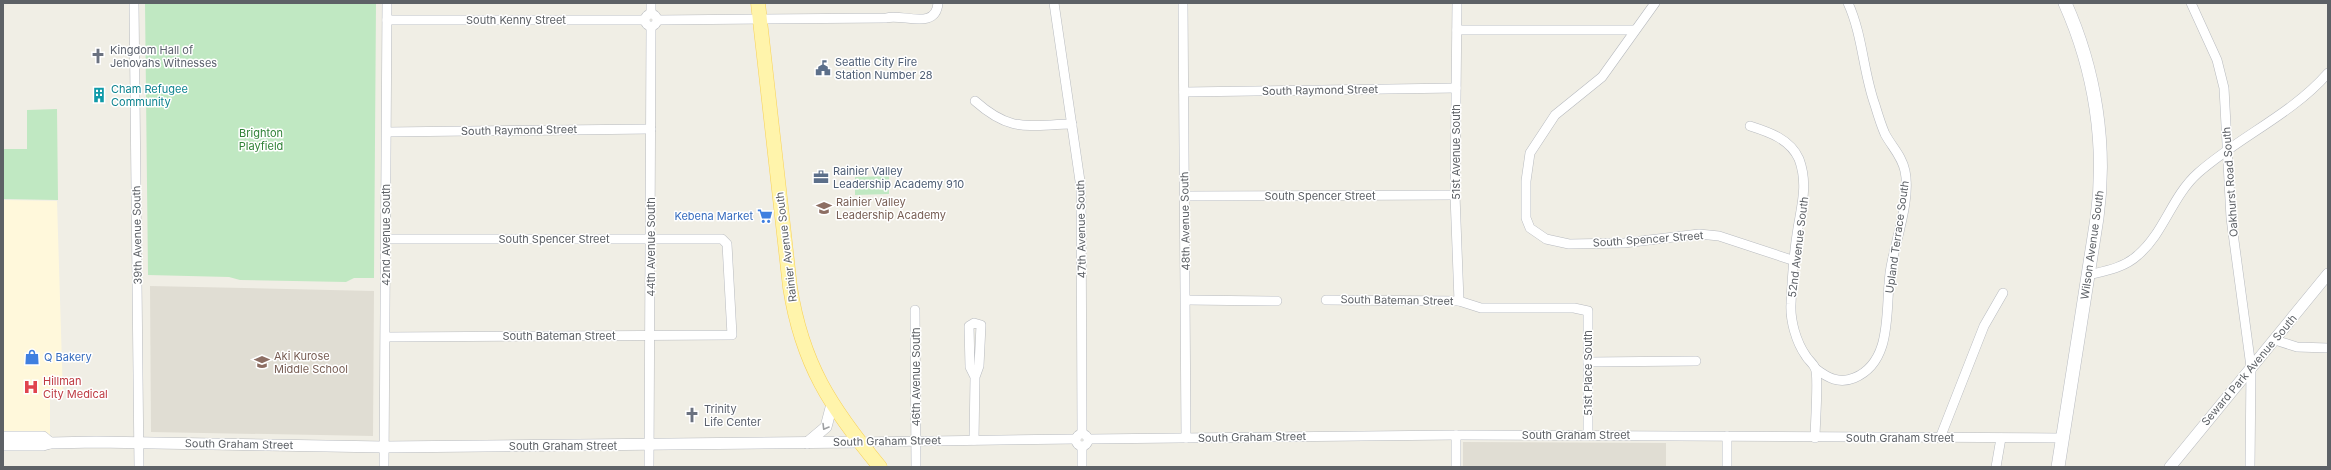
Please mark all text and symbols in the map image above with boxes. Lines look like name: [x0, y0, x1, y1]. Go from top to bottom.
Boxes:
street label: South Kenny Street: [466, 13, 566, 27]
place label: Kingdom Hall of Jehovahs Witnesses: [110, 43, 217, 70]
church icon: Kingdom Hall of Jehovahs Witnesses: [89, 47, 107, 65]
place label: Seattle City Fire Station Number 28: [835, 55, 933, 82]
public building icon: Seattle City Fire Station Number 28: [814, 59, 832, 77]
place label: Cham Refugee Community: [111, 82, 188, 109]
street label: South Raymond Street: [1262, 82, 1379, 98]
building icon: Cham Refugee Community: [90, 86, 108, 104]
street label: 51st Avenue South: [1449, 104, 1463, 200]
street label: South Raymond Street: [461, 122, 578, 138]
park label: Brighton Playfield: [239, 126, 283, 153]
street label: Oakhurst Road South: [2219, 127, 2241, 237]
place label: Rainier Valley Leadership Academy 910: [833, 164, 964, 191]
office icon: Rainier Valley Leadership Academy 910: [812, 168, 830, 186]
street label: 48th Avenue South: [1177, 171, 1193, 271]
street label: 47th Avenue South: [1073, 180, 1089, 278]
street label: Upland Terrace South: [1882, 180, 1912, 294]
street label: 42nd Avenue South: [379, 184, 393, 286]
street label: 39th Avenue South: [129, 185, 145, 285]
street label: South Spencer Street: [1264, 189, 1376, 203]
street label: Wilson Avenue South: [2077, 189, 2107, 301]
street label: Rainier Avenue South: [772, 191, 800, 303]
place label: Rainier Valley Leadership Academy: [836, 195, 946, 222]
street label: 52nd Avenue South: [1785, 196, 1811, 298]
street label: 44th Avenue South: [644, 197, 658, 297]
school or university icon: Rainier Valley Leadership Academy: [815, 199, 833, 217]
supermarket icon: Kebena Market: [756, 207, 774, 225]
place label: Kebena Market: [674, 209, 753, 223]
street label: South Spencer Street: [1592, 228, 1704, 250]
street label: South Spencer Street: [498, 232, 610, 246]
street label: South Bateman Street: [1340, 292, 1454, 308]
street label: Seward Park Avenue South: [2198, 312, 2300, 428]
street label: 46th Avenue South: [909, 327, 923, 427]
street label: South Bateman Street: [502, 329, 616, 343]
street label: 51st Place South: [1581, 330, 1595, 416]
shop icon: Q Bakery: [23, 348, 41, 366]
place label: Aki Kurose Middle School: [274, 349, 348, 376]
place label: Q Bakery: [44, 350, 92, 364]
school or university icon: Aki Kurose Middle School: [253, 353, 271, 371]
place label: Hillman City Medical: [43, 374, 108, 401]
hospital icon: Hillman City Medical: [22, 378, 40, 396]
place label: Trinity Life Center: [704, 402, 761, 429]
church icon: Trinity Life Center: [683, 406, 701, 424]
one-way arrow: [823, 422, 830, 429]
street label: South Graham Street: [1522, 428, 1631, 442]
street label: South Graham Street: [1198, 429, 1307, 445]
street label: South Graham Street: [1846, 431, 1955, 445]
street label: South Graham Street: [833, 433, 942, 449]
street label: South Graham Street: [185, 436, 294, 452]
street label: South Graham Street: [509, 439, 618, 453]

